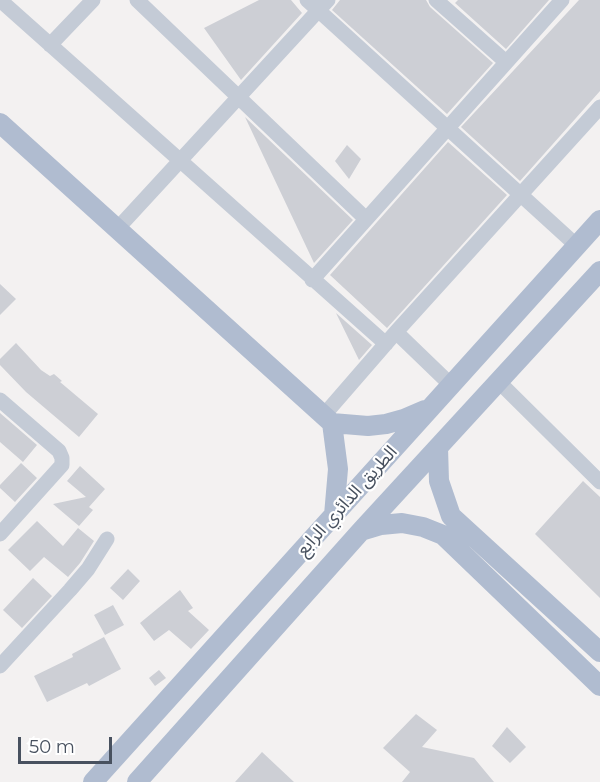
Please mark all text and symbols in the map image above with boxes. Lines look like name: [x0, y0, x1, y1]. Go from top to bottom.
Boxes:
street label: الطريق الدائري الرابع: [292, 442, 402, 560]
scale bar: [21, 725, 116, 763]
text: 50 m: [29, 736, 75, 758]

